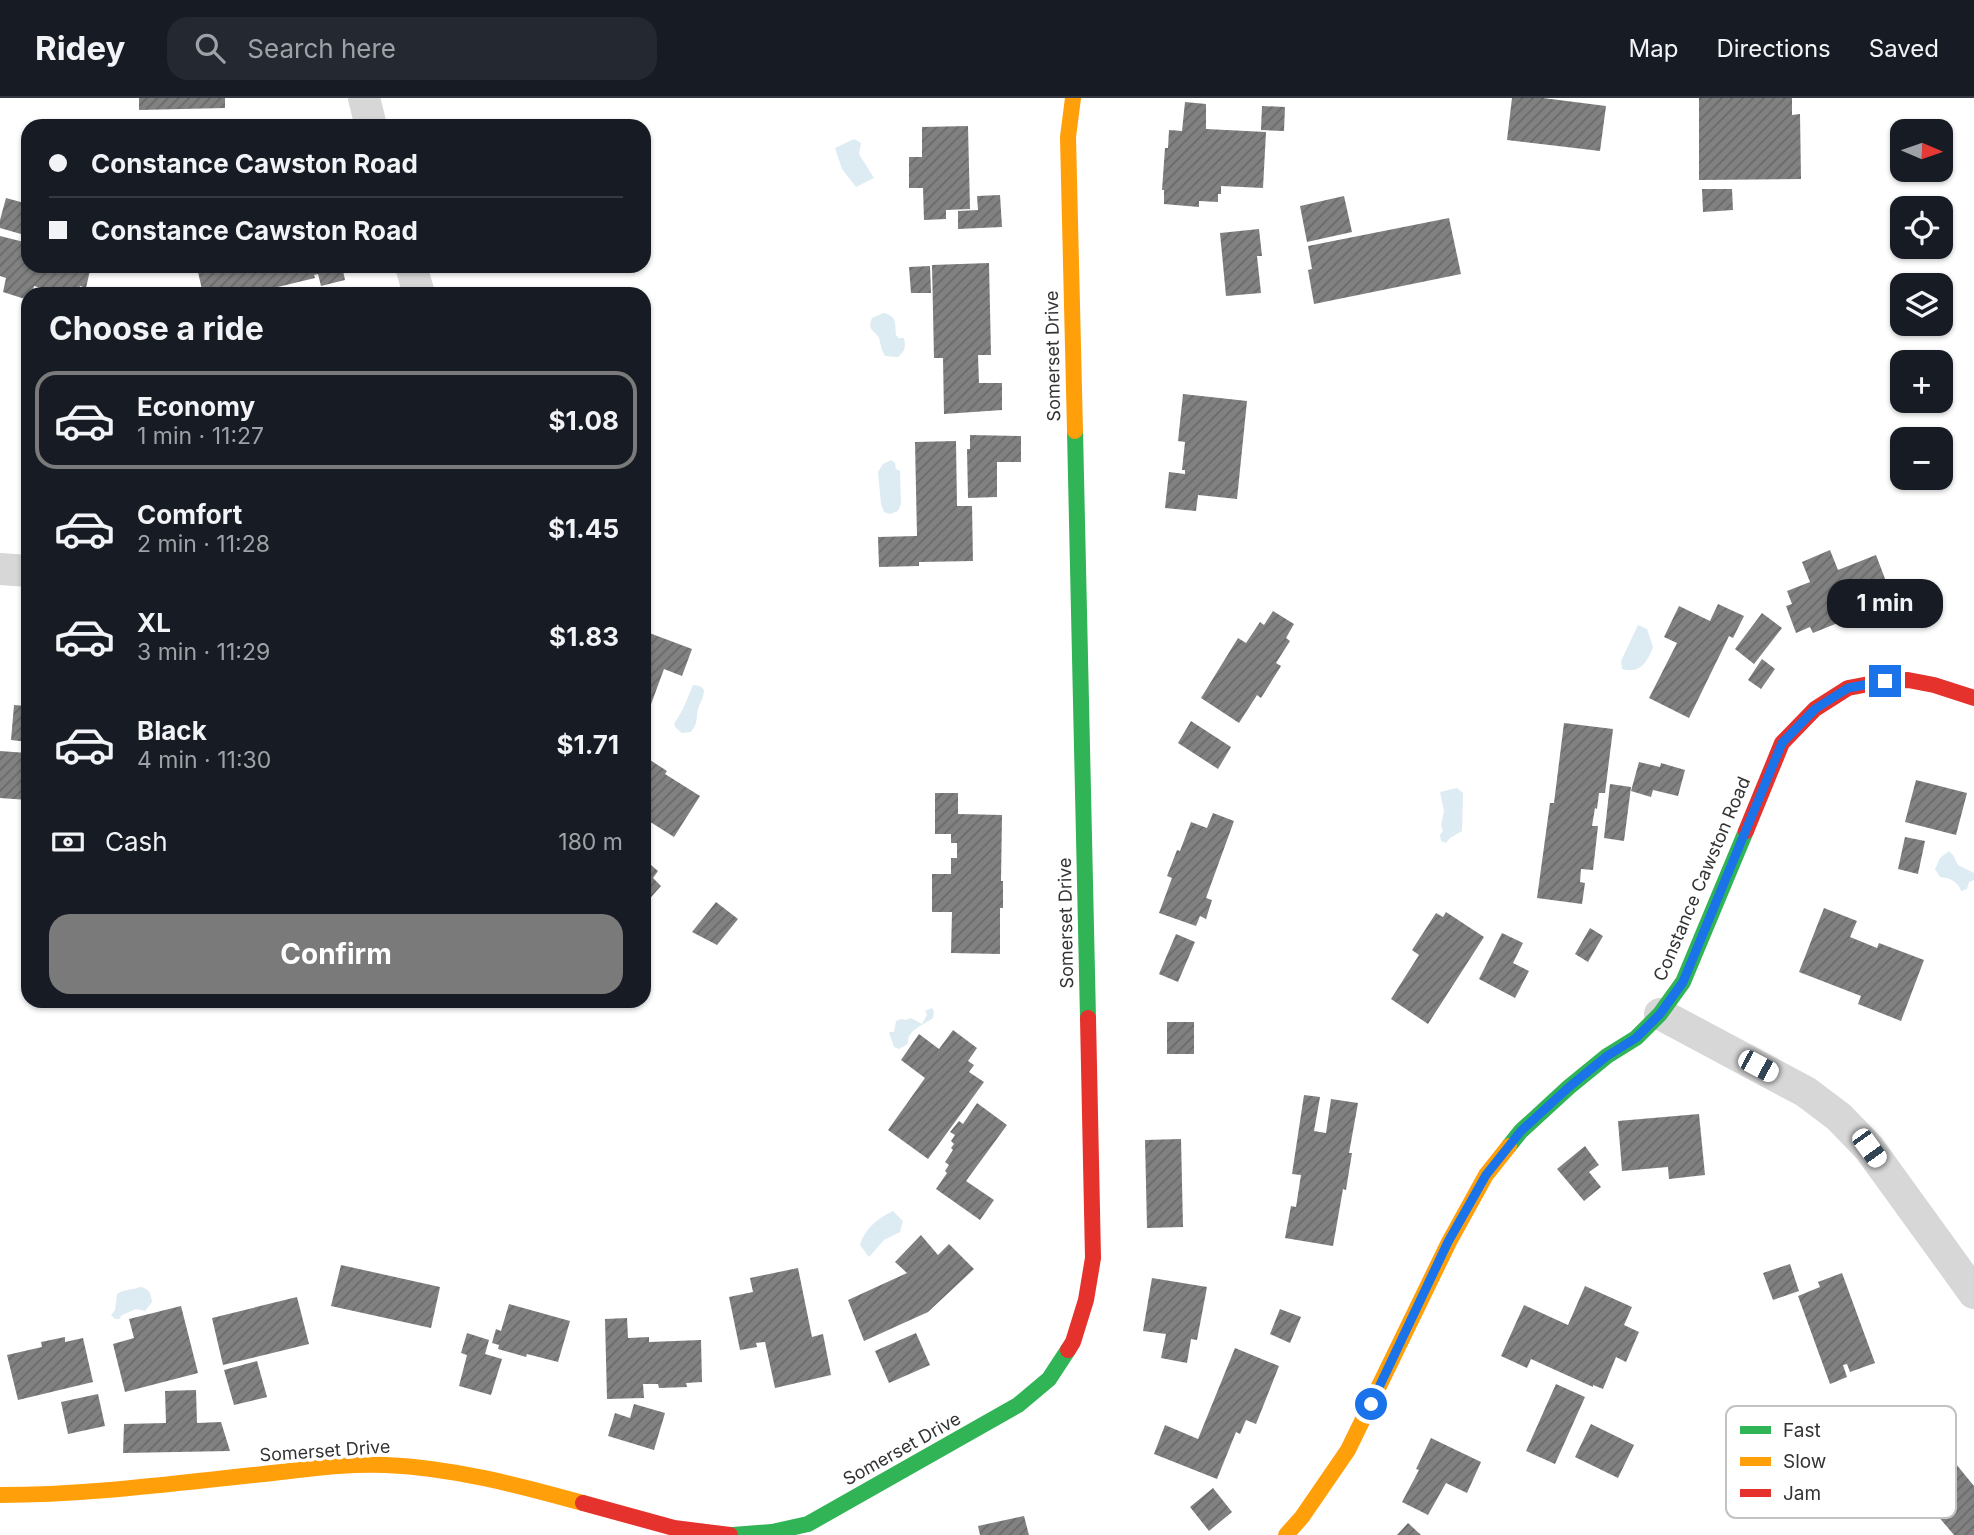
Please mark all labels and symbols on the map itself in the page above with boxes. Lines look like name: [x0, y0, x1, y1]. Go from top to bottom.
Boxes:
north arrow: [1890, 119, 1953, 182]
street label: Somerset Drive: [1041, 290, 1064, 422]
callout: 1 min: [1827, 580, 1943, 628]
route end: [1869, 665, 1901, 697]
street label: Constance Cawston Road: [1649, 774, 1754, 984]
street label: Somerset Drive: [1054, 857, 1077, 989]
car: [1735, 1047, 1782, 1085]
car: [1849, 1125, 1890, 1171]
route start: [1355, 1388, 1387, 1420]
legend: [1726, 1406, 1956, 1518]
street label: Somerset Drive: [839, 1408, 964, 1490]
text: Fast: [1783, 1419, 1821, 1442]
street label: Somerset Drive: [259, 1435, 391, 1466]
text: Slow: [1783, 1450, 1826, 1473]
text: Jam: [1783, 1482, 1821, 1505]

